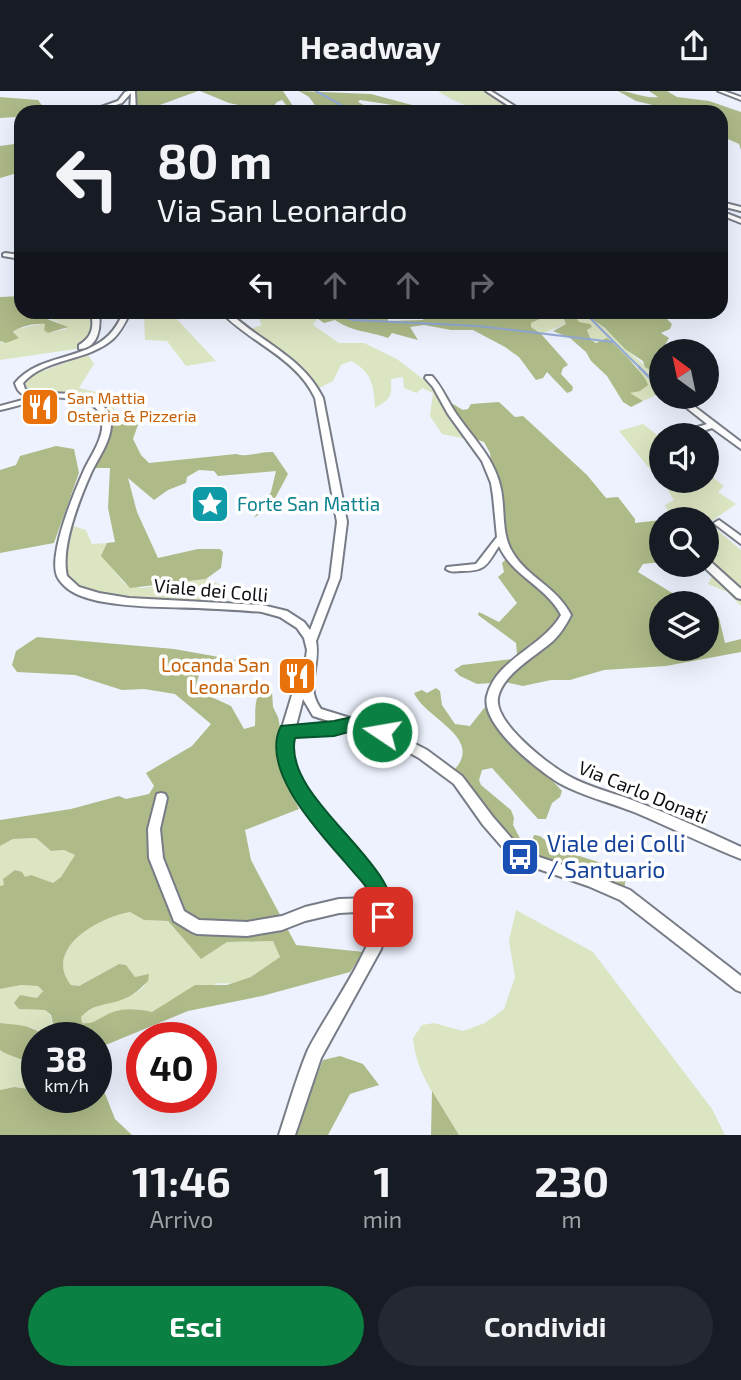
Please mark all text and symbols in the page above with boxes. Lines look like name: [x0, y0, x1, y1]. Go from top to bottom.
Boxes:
icon: back: [28, 27, 66, 65]
text: Headway: [300, 27, 441, 65]
icon: share: [675, 27, 713, 65]
text: 80 m: [157, 130, 272, 189]
icon: left: [42, 133, 133, 224]
text: Via San Leonardo: [157, 190, 407, 228]
icon: left: [243, 266, 281, 304]
icon: ahead: [316, 266, 354, 304]
icon: ahead: [389, 266, 427, 304]
icon: right: [462, 266, 500, 304]
north arrow: [649, 339, 719, 409]
map controls: [649, 339, 719, 661]
restaurant icon: San Mattia Osteria & Pizzeria: [19, 386, 61, 428]
place label: San Mattia Osteria & Pizzeria: [67, 388, 197, 425]
button: sound: [649, 423, 719, 493]
place icon: Forte San Mattia: [189, 483, 231, 525]
place label: Forte San Mattia: [237, 492, 380, 515]
button: search: [649, 507, 719, 577]
street label: Viale dei Colli: [153, 573, 269, 606]
button: layers: [649, 591, 719, 661]
place label: Locanda San Leonardo: [161, 653, 270, 698]
restaurant icon: Locanda San Leonardo: [276, 655, 318, 697]
position arrow: [345, 695, 419, 769]
street label: Via Carlo Donati: [575, 755, 711, 828]
place label: Viale dei Colli / Santuario: [547, 829, 686, 883]
bus stop icon: Viale dei Colli / Santuario: [499, 836, 541, 878]
pin: [353, 887, 413, 947]
icon: arrive: [364, 898, 402, 936]
speed limit sign: 40: [126, 1022, 217, 1113]
text: 38: [46, 1037, 87, 1079]
text: km/h: [44, 1074, 89, 1096]
text: 11:46: [132, 1155, 231, 1205]
text: 1: [373, 1155, 392, 1205]
text: 230: [534, 1155, 609, 1205]
text: Arrivo: [150, 1205, 213, 1233]
text: min: [363, 1205, 402, 1233]
text: m: [561, 1205, 582, 1233]
button: Esci: [28, 1286, 364, 1366]
button: Condividi: [378, 1286, 713, 1366]

